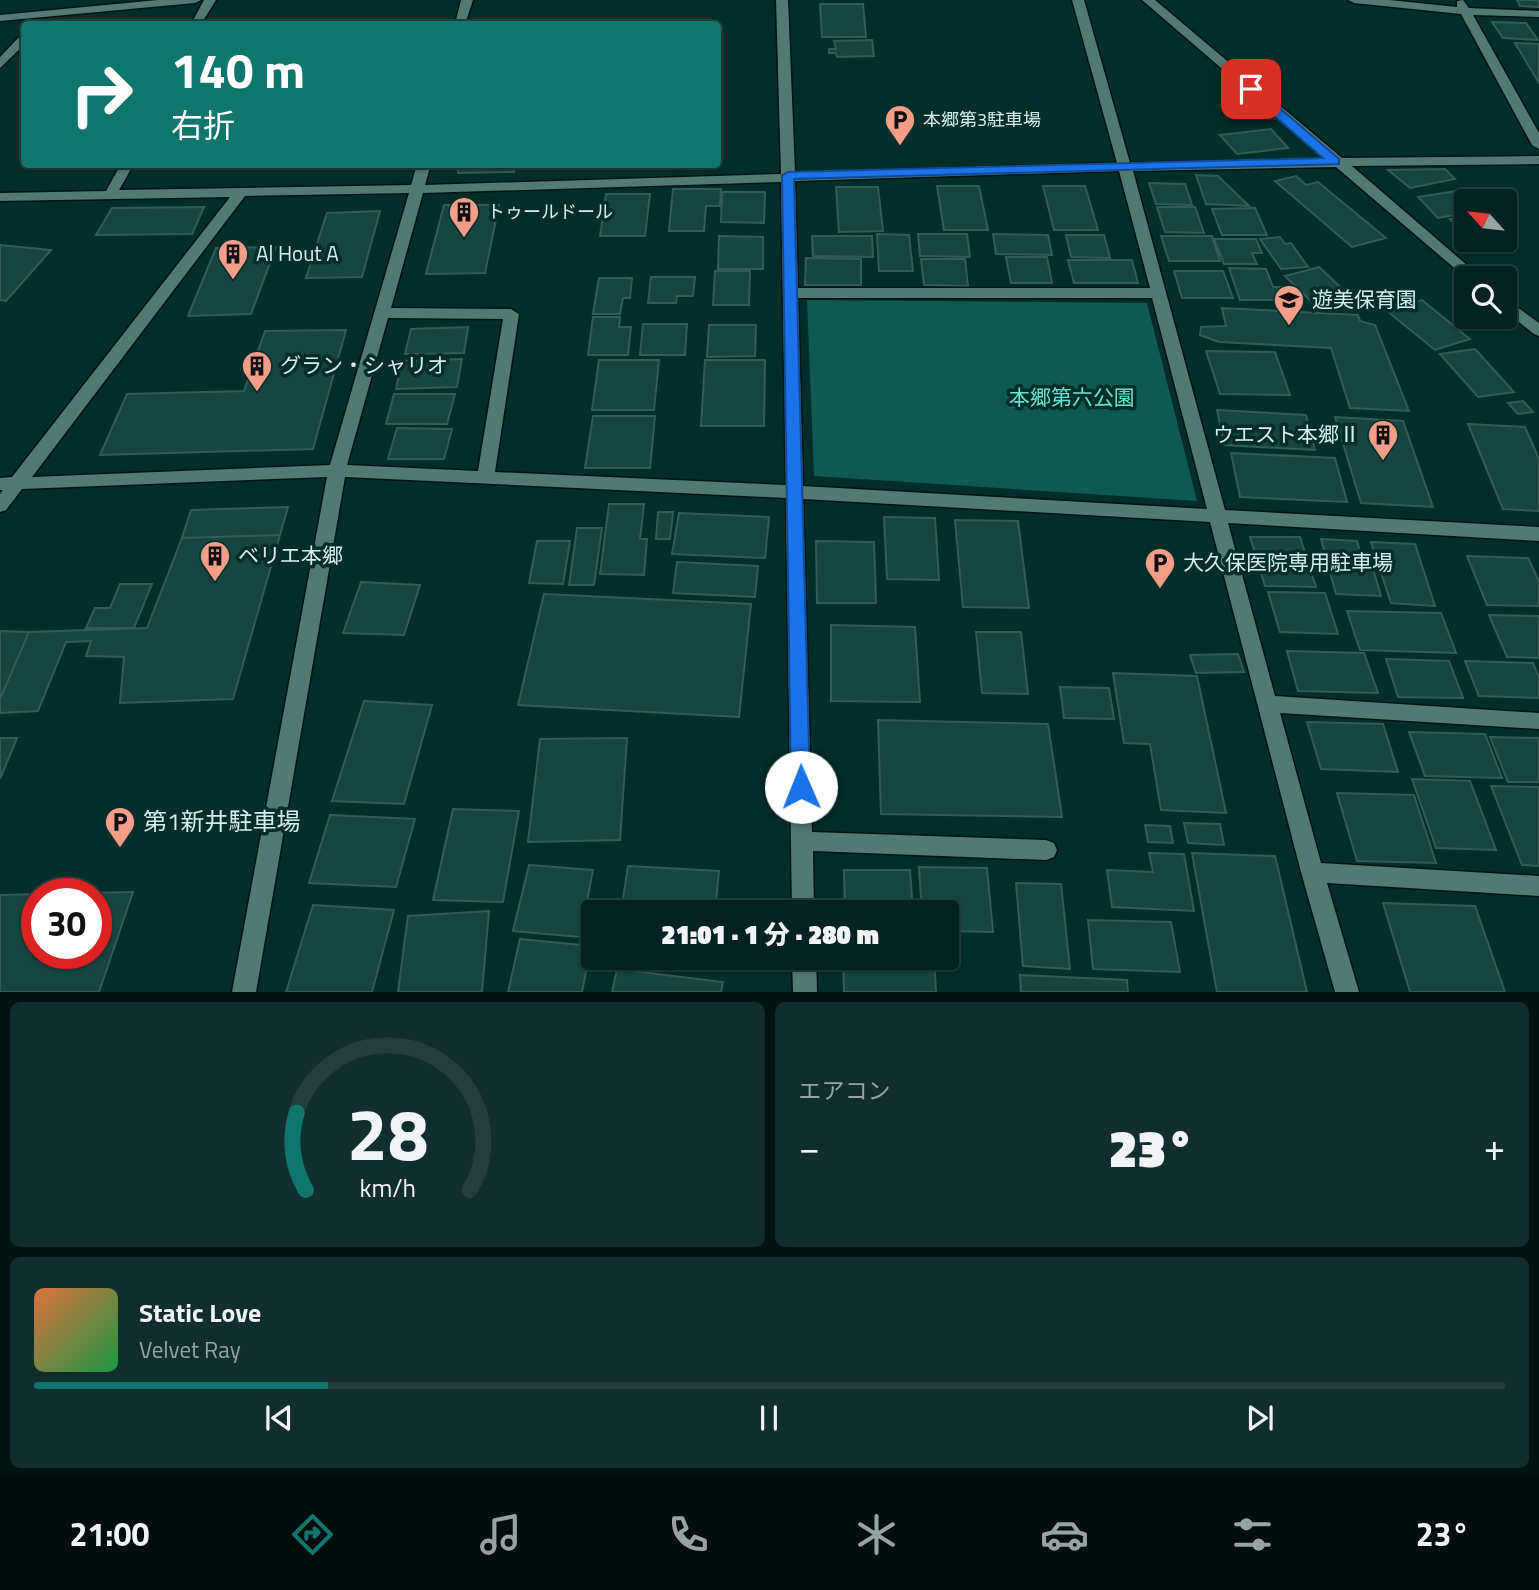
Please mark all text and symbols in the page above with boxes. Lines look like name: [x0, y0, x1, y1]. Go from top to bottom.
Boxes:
text: 140 m: [171, 32, 305, 107]
icon: right: [56, 49, 147, 140]
pin: [1221, 59, 1281, 119]
icon: arrive: [1232, 70, 1270, 108]
text: 右折: [171, 101, 235, 149]
parking icon: 本郷第3駐車場: [883, 103, 917, 147]
place label: 本郷第3駐車場: [923, 106, 1041, 133]
north arrow: [1454, 189, 1517, 252]
map controls: [1454, 189, 1517, 329]
building icon: トゥールドール: [447, 195, 481, 239]
place label: トゥールドール: [487, 198, 613, 225]
building icon: Al Hout A: [216, 237, 250, 281]
place label: Al Hout A: [256, 237, 339, 269]
button: search: [1454, 266, 1517, 329]
school or university icon: 遊美保育園: [1272, 283, 1306, 327]
place label: 遊美保育園: [1312, 283, 1417, 315]
building icon: グラン・シャリオ: [240, 349, 274, 393]
place label: グラン・シャリオ: [280, 349, 448, 381]
park label: 本郷第六公園: [1009, 381, 1135, 413]
place label: ウエスト本郷Ⅱ: [1213, 418, 1360, 450]
building icon: ウエスト本郷Ⅱ: [1366, 418, 1400, 462]
building icon: ベリエ本郷: [198, 539, 232, 583]
place label: ベリエ本郷: [238, 539, 343, 571]
parking icon: 大久保医院専用駐車場: [1143, 546, 1177, 590]
place label: 大久保医院専用駐車場: [1183, 546, 1393, 578]
position arrow: [764, 750, 838, 824]
place label: 第1新井駐車場: [143, 803, 300, 839]
parking icon: 第1新井駐車場: [103, 805, 137, 849]
speed limit sign: 30: [21, 878, 112, 969]
text: 21:01 · 1 分 · 280 m: [661, 915, 879, 954]
text: エアコン: [799, 1073, 891, 1108]
text: 28: [346, 1079, 428, 1189]
text: 23°: [1109, 1108, 1195, 1187]
text: −: [799, 1118, 820, 1176]
text: +: [1484, 1118, 1505, 1176]
text: km/h: [359, 1169, 416, 1207]
text: Static Love: [139, 1293, 261, 1332]
text: Velvet Ray: [139, 1332, 241, 1367]
icon: previous: [260, 1399, 298, 1437]
icon: pause: [750, 1399, 788, 1437]
icon: next: [1241, 1399, 1279, 1437]
text: 21:00: [69, 1510, 149, 1558]
icon: directions: [288, 1510, 337, 1559]
icon: music: [476, 1510, 525, 1559]
icon: phone: [664, 1510, 713, 1559]
icon: climate: [852, 1510, 901, 1559]
icon: car: [1040, 1510, 1089, 1559]
icon: filters: [1228, 1510, 1277, 1559]
text: 23°: [1416, 1510, 1469, 1558]

